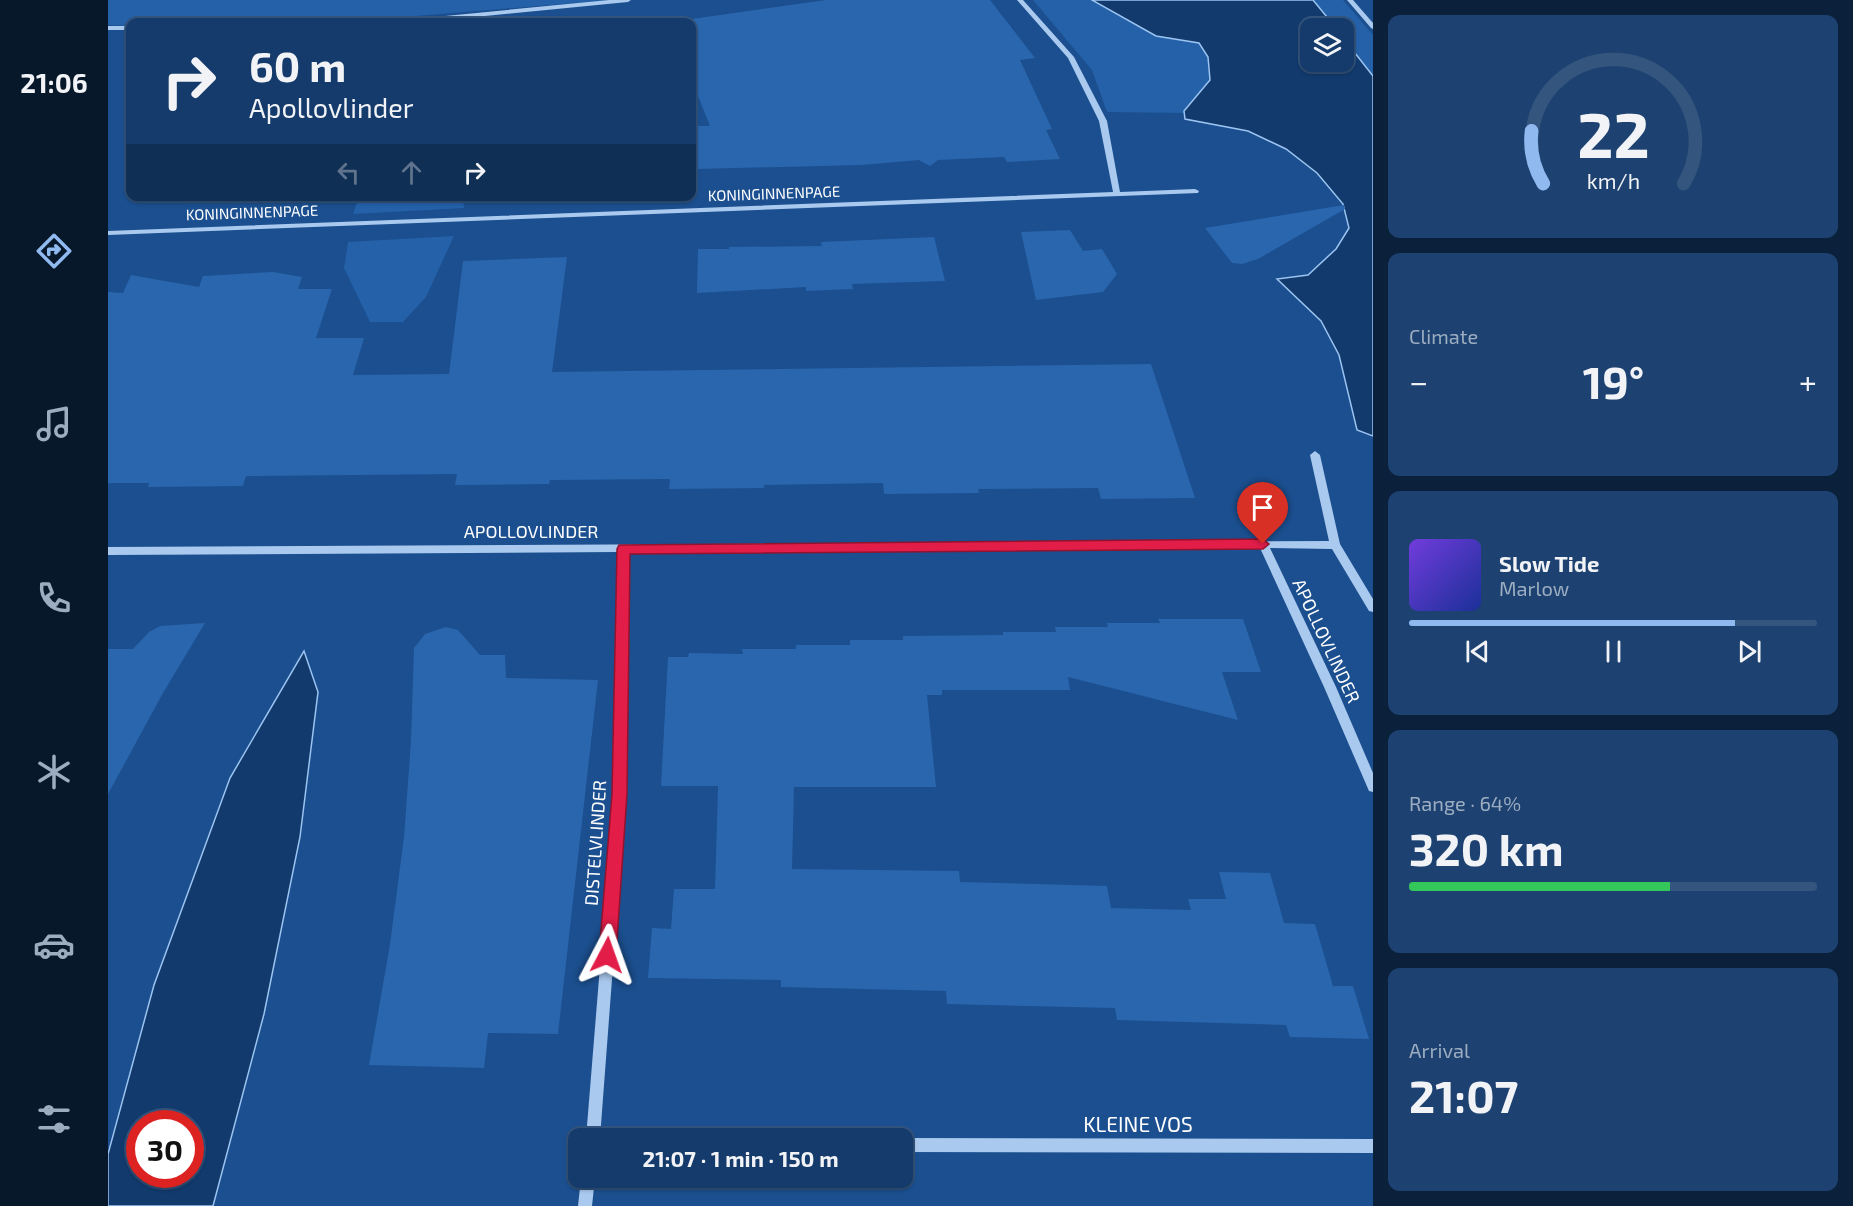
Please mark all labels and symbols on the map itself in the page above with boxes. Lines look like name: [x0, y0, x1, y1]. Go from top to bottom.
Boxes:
street label: KONINGINNENPAGE: [707, 182, 840, 204]
street label: KONINGINNENPAGE: [185, 201, 318, 223]
pin: [1237, 482, 1288, 544]
street label: APOLLOVLINDER: [464, 520, 598, 542]
street label: APOLLOVLINDER: [1288, 575, 1365, 706]
street label: DISTELVLINDER: [580, 779, 610, 906]
position arrow: [575, 923, 639, 987]
speed limit sign: 30: [126, 1110, 204, 1188]
street label: KLEINE VOS: [1083, 1111, 1193, 1136]

